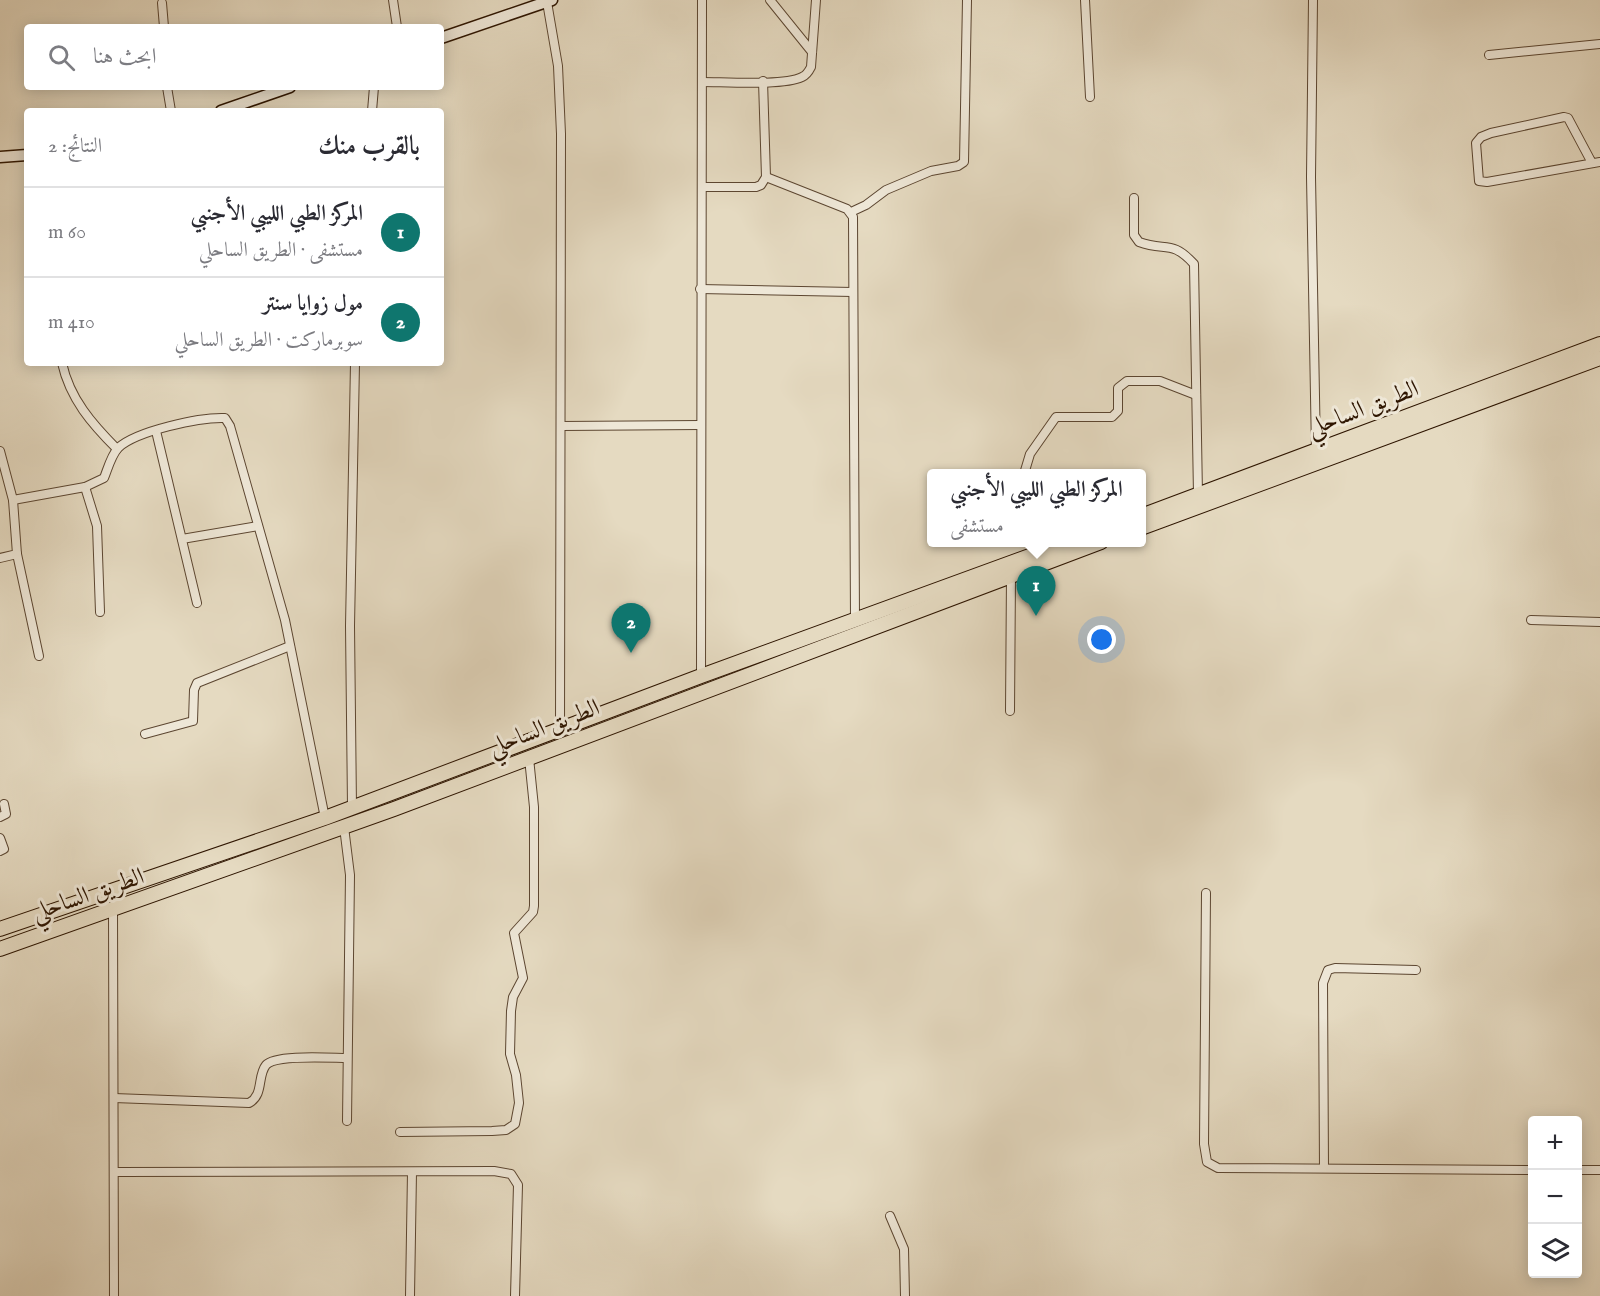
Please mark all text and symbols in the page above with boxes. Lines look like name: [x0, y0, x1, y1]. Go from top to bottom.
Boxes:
search box: [24, 24, 444, 90]
icon: search: [45, 41, 78, 74]
text: ابحث هنا: [93, 43, 156, 71]
text: بالقرب منك: [318, 130, 420, 163]
text: النتائج: 2: [48, 134, 102, 159]
text: المركز الطبي الليبي الأجنبي: [191, 200, 363, 228]
text: 60 m: [48, 220, 86, 245]
text: 1: [397, 220, 404, 245]
text: مستشفى · الطريق الساحلي: [199, 238, 363, 263]
text: مول زوايا سنتر: [262, 290, 363, 318]
text: 410 m: [48, 310, 95, 335]
text: 2: [396, 310, 405, 335]
text: سوبرماركت · الطريق الساحلي: [175, 328, 363, 353]
street label: الطريق الساحلي: [1303, 374, 1425, 450]
popup: [927, 469, 1146, 547]
text: المركز الطبي الليبي الأجنبي: [950, 476, 1123, 504]
text: مستشفى: [950, 514, 1004, 539]
pin: 1: [1016, 566, 1056, 616]
pin: 2: [612, 604, 650, 653]
your location: [1087, 625, 1116, 654]
street label: الطريق الساحلي: [484, 693, 606, 769]
street label: الطريق الساحلي: [28, 861, 150, 934]
map controls: [1528, 1116, 1582, 1278]
button: +: [1528, 1116, 1582, 1170]
button: −: [1528, 1170, 1582, 1224]
button: layers: [1528, 1224, 1582, 1278]

